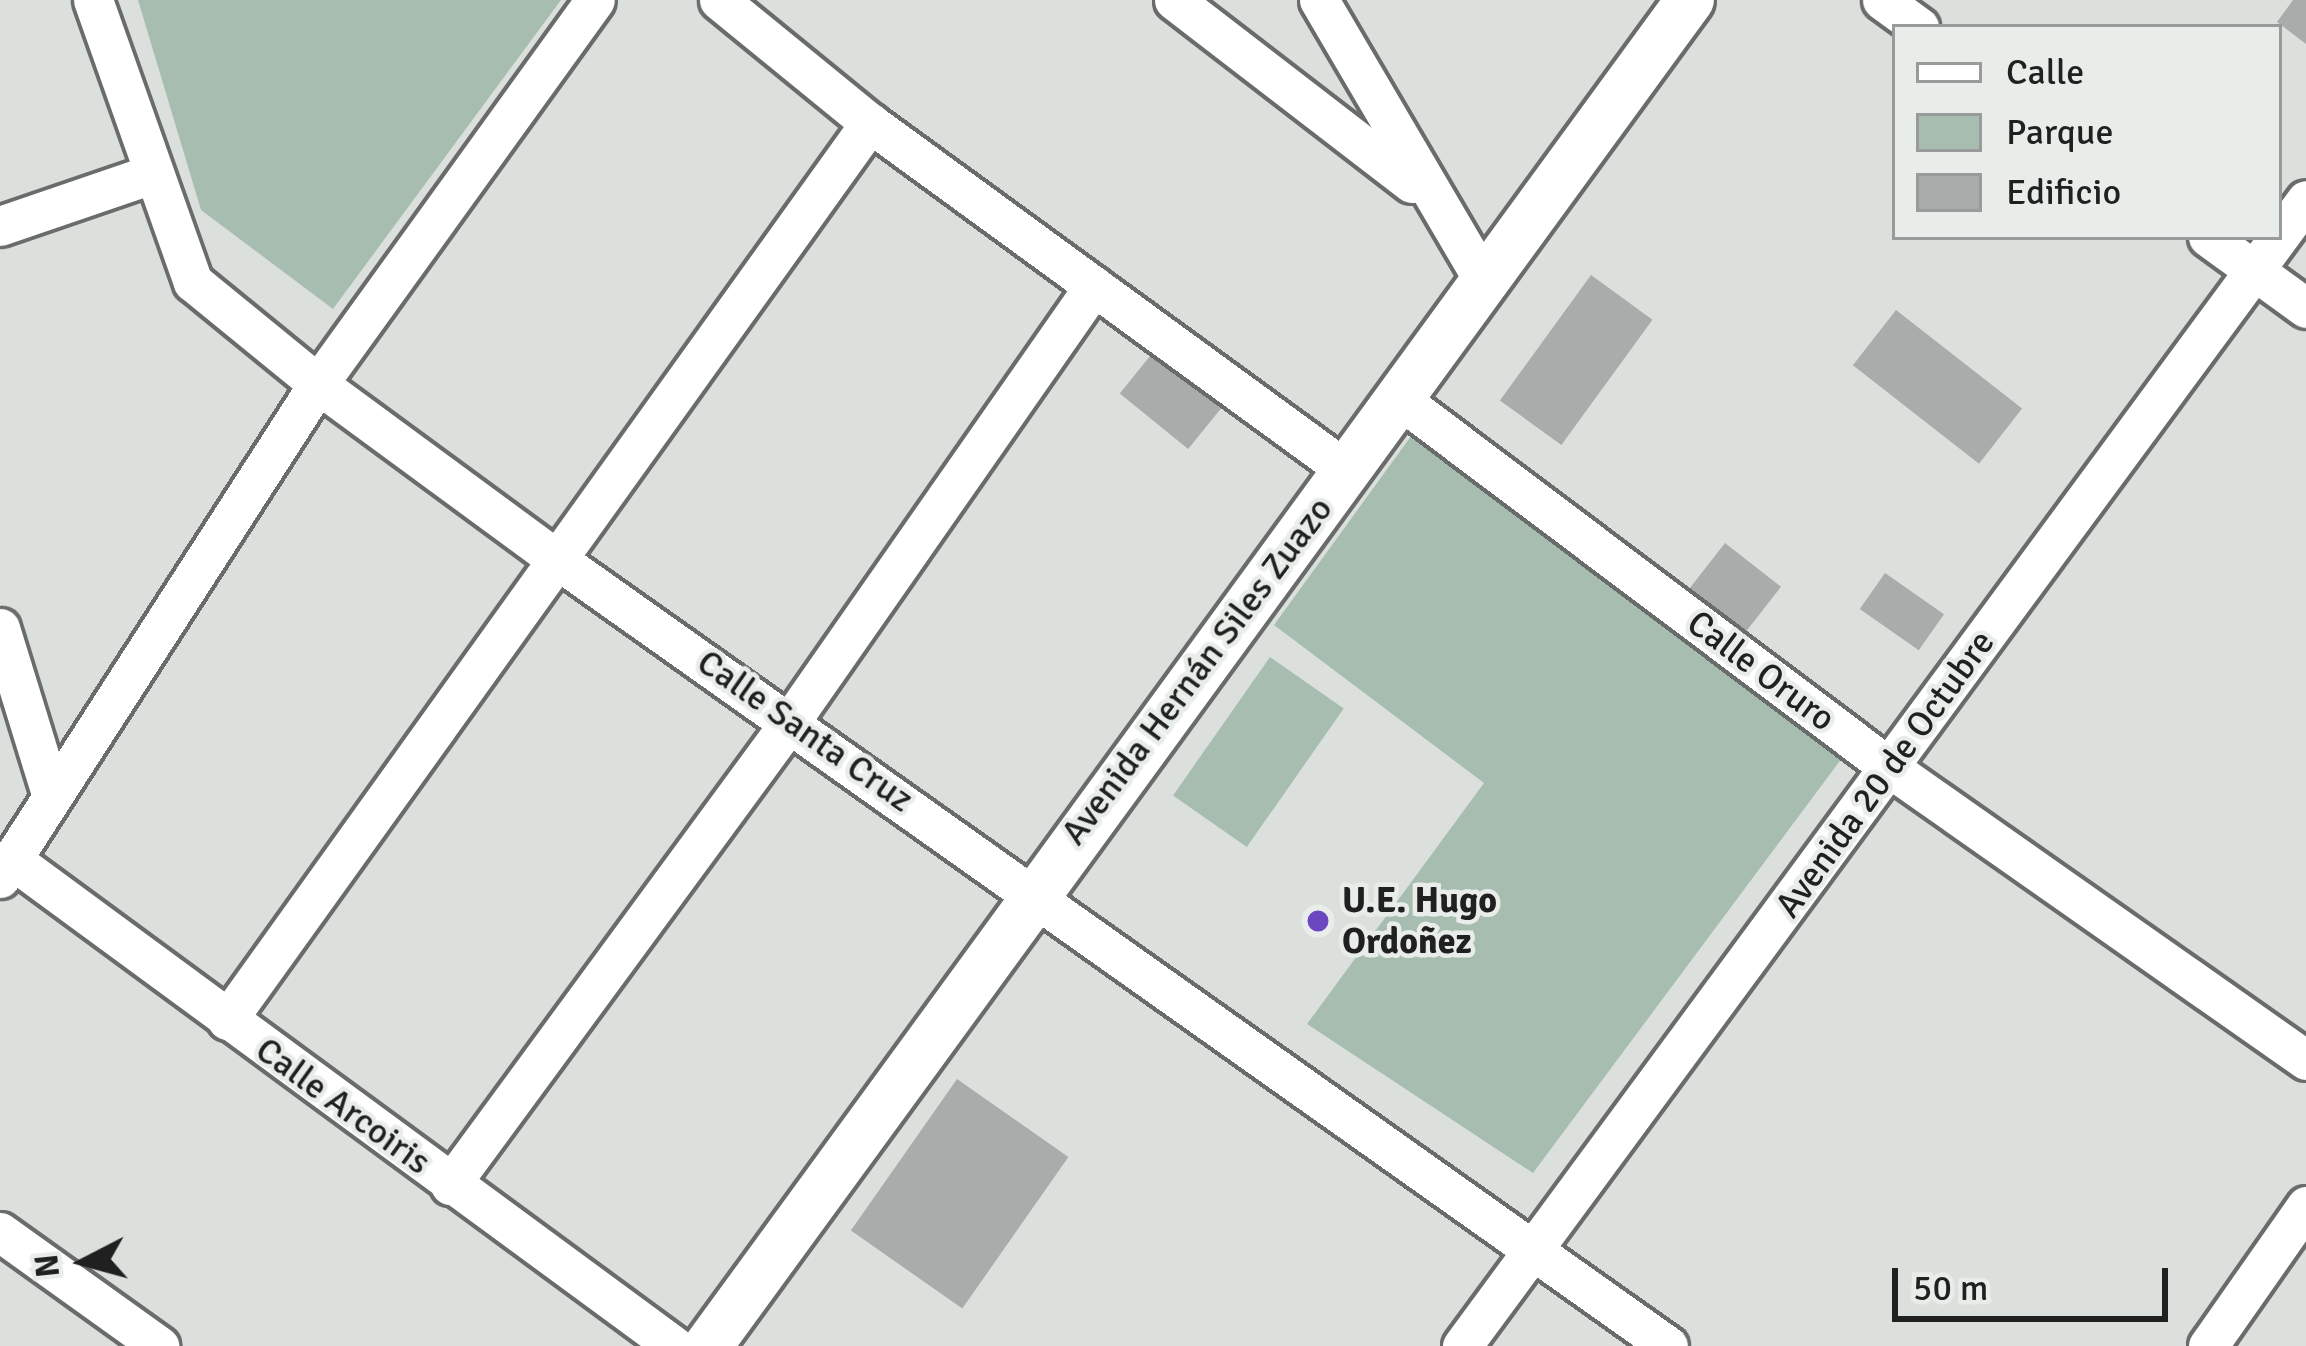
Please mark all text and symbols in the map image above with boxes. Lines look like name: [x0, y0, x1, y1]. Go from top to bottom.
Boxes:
legend: [1892, 24, 2282, 240]
text: Calle: [2006, 50, 2084, 95]
text: Parque: [2006, 110, 2113, 155]
text: Edificio: [2006, 170, 2121, 215]
street label: Avenida Hernán Siles Zuazo: [1052, 489, 1342, 853]
street label: Calle Oruro: [1679, 601, 1843, 741]
street label: Avenida 20 de Octubre: [1766, 622, 2004, 926]
street label: Calle Santa Cruz: [689, 641, 921, 821]
place label: U.E. Hugo Ordoñez: [1342, 878, 1497, 963]
marker: U.E. Hugo Ordoñez: [1305, 908, 1331, 934]
street label: Calle Arcoiris: [247, 1028, 439, 1184]
north arrow: [24, 1202, 144, 1322]
scale bar: [1898, 1244, 2174, 1318]
text: N: [26, 1252, 69, 1279]
text: 50 m: [1913, 1266, 1989, 1311]

